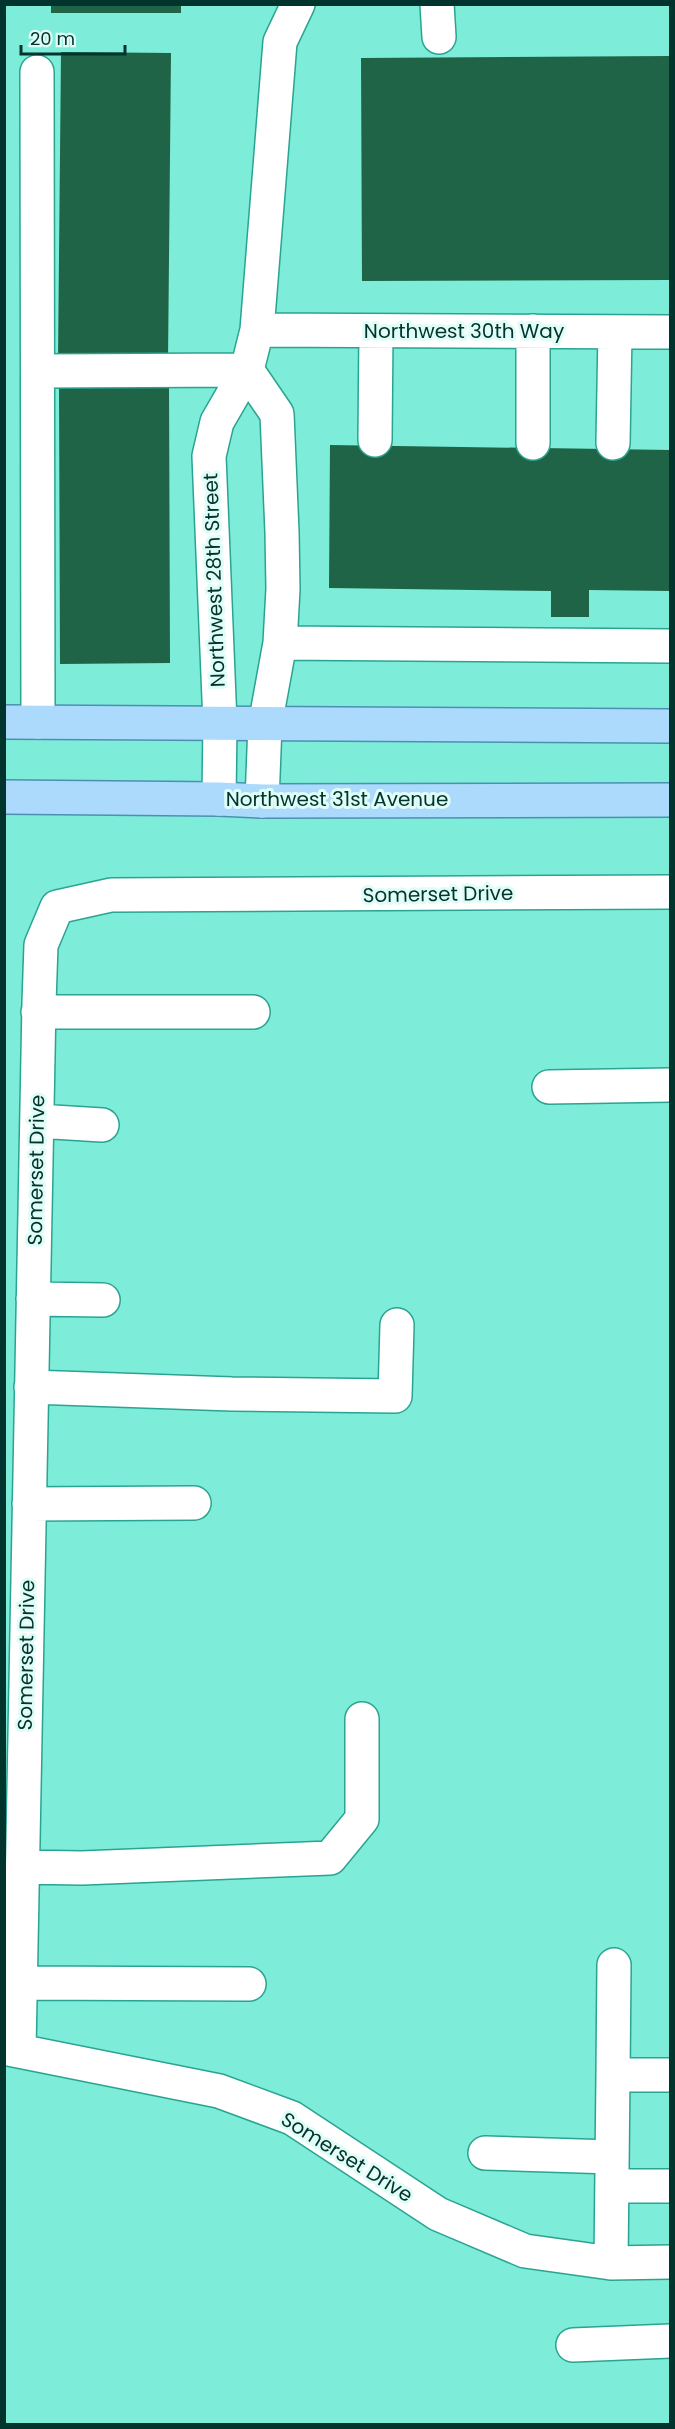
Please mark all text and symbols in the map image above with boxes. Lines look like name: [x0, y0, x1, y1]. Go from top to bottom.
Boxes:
scale bar: [21, 18, 124, 56]
text: 20 m: [30, 26, 75, 51]
street label: Northwest 30th Way: [364, 317, 564, 345]
street label: Northwest 28th Street: [196, 472, 232, 688]
street label: Northwest 31st Avenue: [226, 785, 448, 813]
street label: Somerset Drive: [362, 879, 514, 909]
street label: Somerset Drive: [21, 1094, 51, 1246]
street label: Somerset Drive: [11, 1579, 41, 1731]
street label: Somerset Drive: [276, 2105, 418, 2209]

